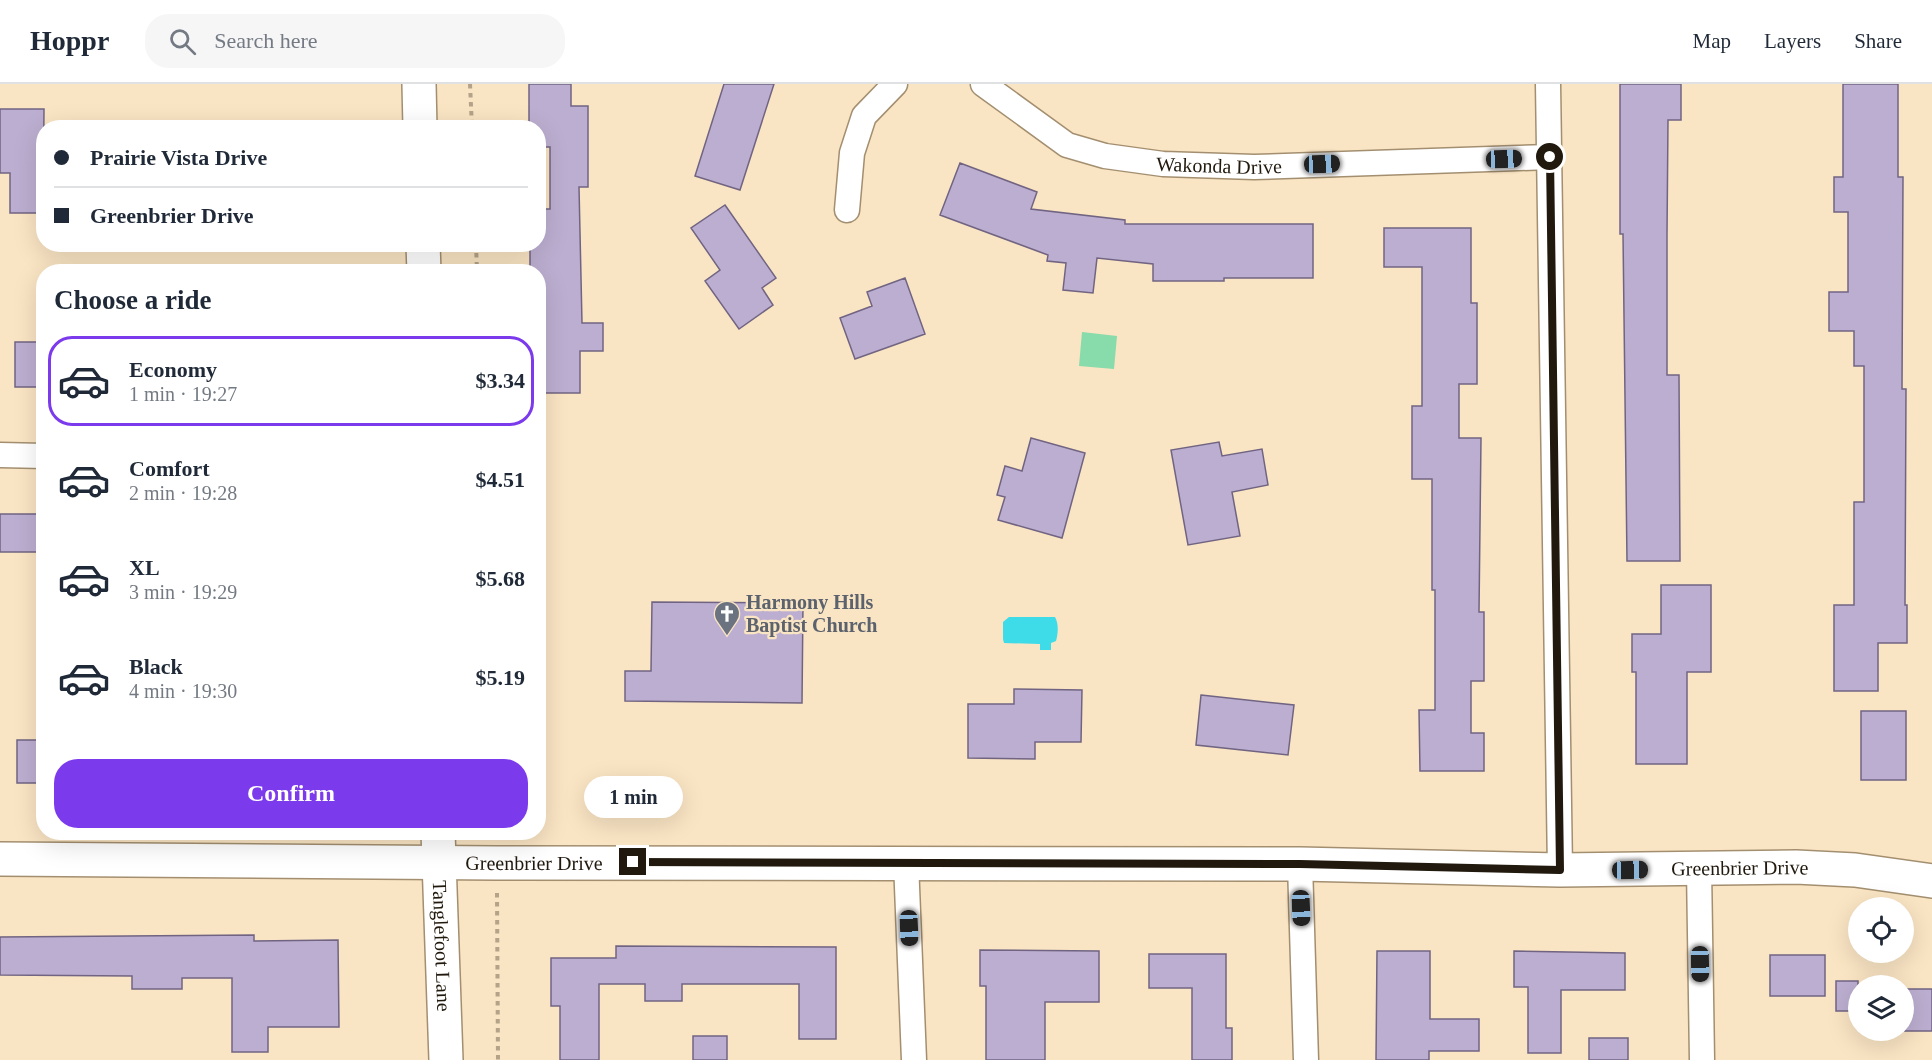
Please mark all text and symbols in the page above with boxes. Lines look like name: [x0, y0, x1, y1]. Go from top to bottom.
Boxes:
search box: [145, 14, 565, 68]
text: Hoppr: [30, 25, 109, 56]
icon: search: [166, 25, 199, 58]
text: Search here: [214, 28, 318, 53]
text: Map: [1693, 29, 1731, 53]
text: Layers: [1764, 29, 1821, 53]
text: Share: [1854, 29, 1902, 53]
route start: [1536, 143, 1563, 170]
text: Prairie Vista Drive: [90, 145, 267, 170]
car: [1486, 149, 1522, 169]
street label: Wakonda Drive: [1156, 153, 1282, 178]
car: [1304, 154, 1340, 174]
text: Greenbrier Drive: [90, 203, 254, 228]
text: Choose a ride: [54, 285, 212, 315]
icon: car: [57, 354, 111, 408]
text: Economy: [129, 357, 217, 382]
text: $3.34: [476, 368, 525, 393]
text: 1 min · 19:27: [129, 383, 237, 405]
icon: car: [57, 453, 111, 507]
text: Comfort: [129, 456, 210, 481]
text: $4.51: [476, 467, 525, 492]
text: 2 min · 19:28: [129, 482, 237, 504]
icon: car: [57, 552, 111, 606]
text: XL: [129, 555, 160, 580]
text: $5.68: [476, 566, 525, 591]
text: 3 min · 19:29: [129, 581, 237, 603]
place label: Harmony Hills Baptist Church: [746, 591, 877, 637]
church icon: Harmony Hills Baptist Church: [712, 599, 742, 637]
icon: car: [57, 651, 111, 705]
text: Black: [129, 654, 183, 679]
text: $5.19: [476, 665, 525, 690]
text: 4 min · 19:30: [129, 680, 237, 702]
button: Confirm: [54, 759, 528, 828]
callout: 1 min: [584, 775, 682, 817]
text: 1 min: [609, 786, 658, 808]
route end: [619, 848, 646, 875]
street label: Greenbrier Drive: [465, 852, 603, 874]
street label: Greenbrier Drive: [1671, 856, 1809, 880]
car: [1612, 861, 1648, 879]
street label: Tanglefoot Lane: [429, 880, 455, 1012]
car: [1291, 890, 1311, 926]
map controls: [1848, 897, 1914, 1041]
button: locate: [1848, 897, 1914, 963]
car: [899, 910, 919, 946]
car: [1691, 946, 1709, 982]
button: layers: [1848, 975, 1914, 1041]

